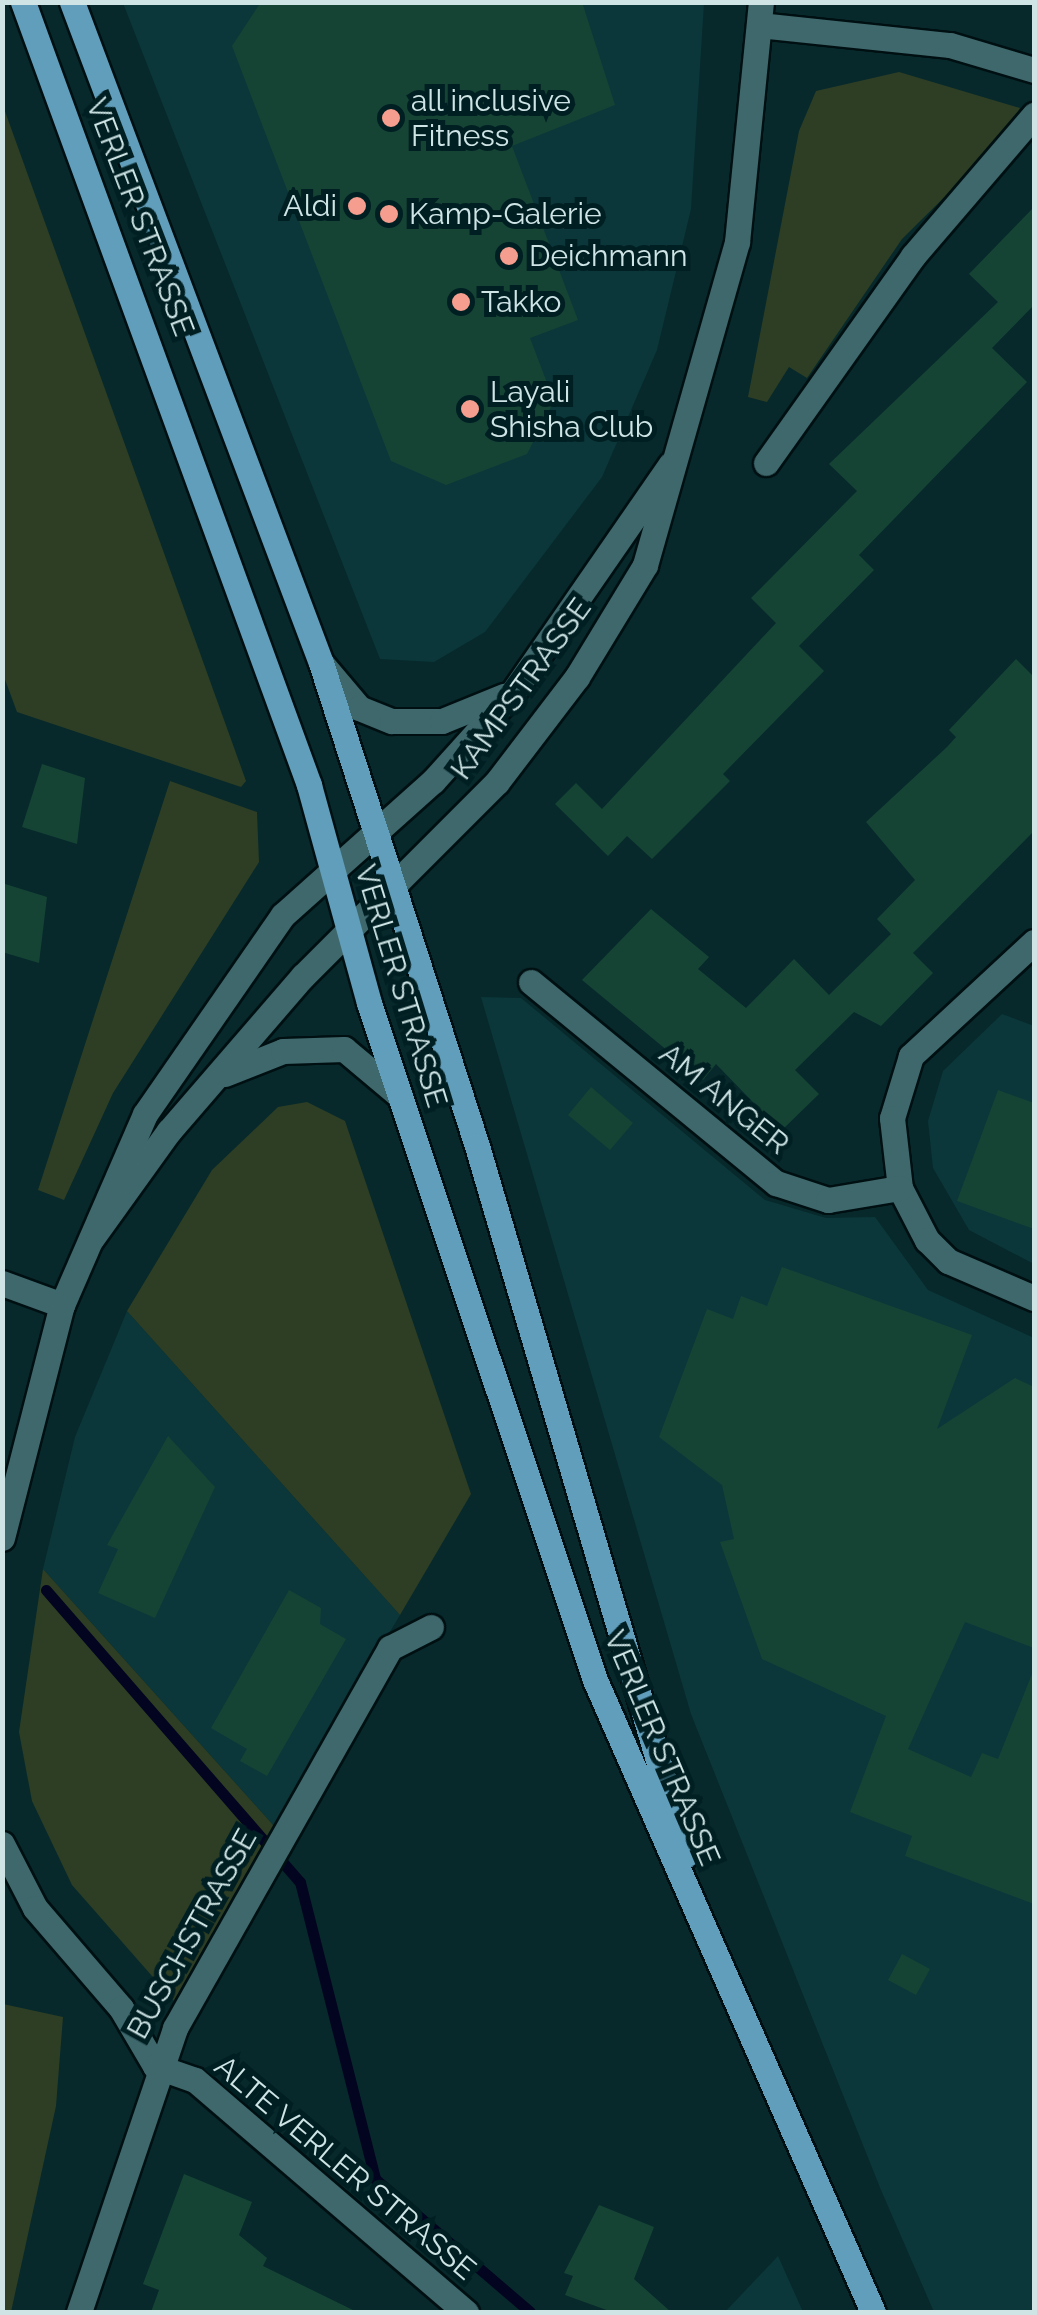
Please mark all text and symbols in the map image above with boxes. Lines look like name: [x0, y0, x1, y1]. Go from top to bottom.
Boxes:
place label: all inclusive Fitness: [411, 83, 572, 154]
street label: VERLER STRASSE: [78, 93, 202, 341]
marker: all inclusive Fitness: [380, 107, 402, 129]
place label: Aldi: [283, 188, 337, 224]
marker: Aldi: [346, 195, 368, 217]
place label: Kamp-Galerie: [409, 196, 602, 232]
marker: Kamp-Galerie: [378, 203, 400, 225]
place label: Deichmann: [529, 238, 687, 274]
marker: Deichmann: [498, 245, 520, 267]
place label: Takko: [481, 284, 561, 320]
marker: Takko: [450, 291, 472, 313]
place label: Layali Shisha Club: [490, 374, 653, 444]
marker: Layali Shisha Club: [459, 398, 481, 420]
street label: KAMPSTRASSE: [443, 591, 599, 787]
street label: VERLER STRASSE: [347, 860, 455, 1112]
street label: AM ANGER: [652, 1036, 796, 1162]
street label: VERLER STRASSE: [596, 1625, 728, 1871]
street label: BUSCHSTRASSE: [119, 1823, 265, 2045]
street label: ALTE VERLER STRASSE: [207, 2048, 483, 2288]

